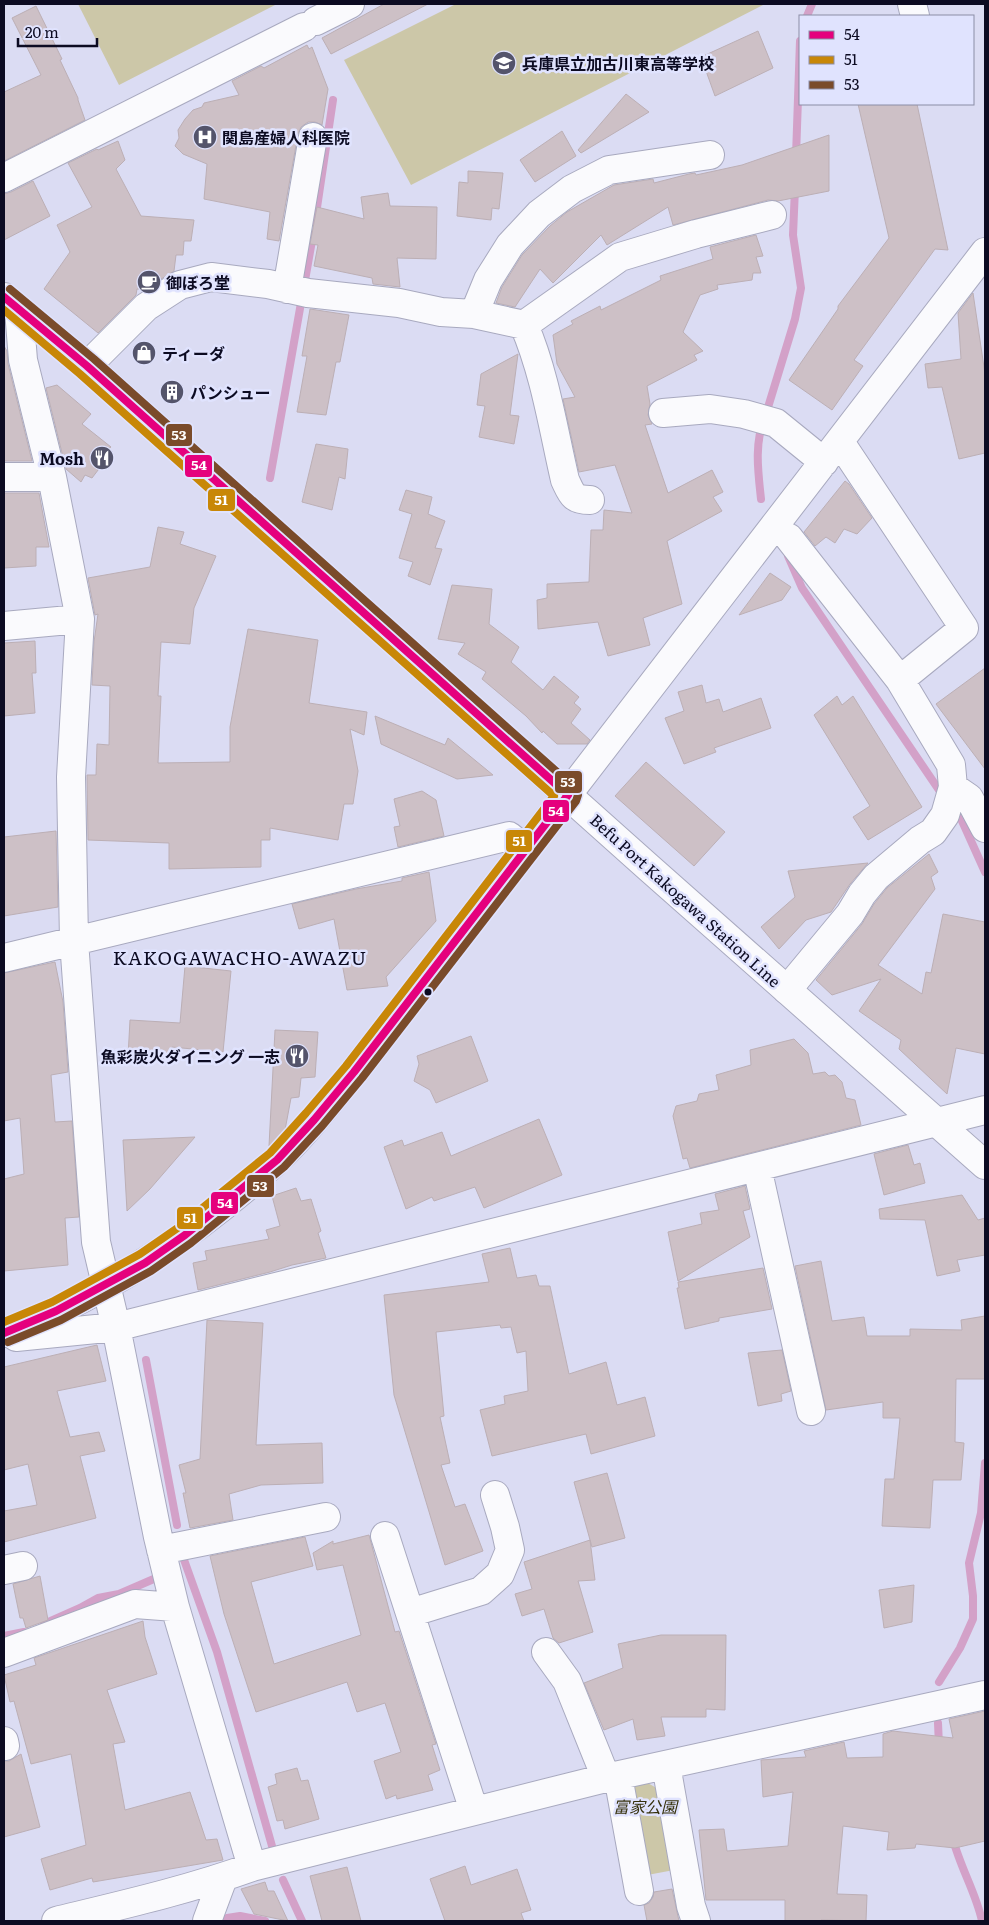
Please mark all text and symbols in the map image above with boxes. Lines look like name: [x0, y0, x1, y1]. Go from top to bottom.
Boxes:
scale bar: [18, 15, 96, 47]
legend: [799, 15, 974, 105]
text: 20 m: [25, 20, 59, 43]
text: 54: [844, 22, 860, 45]
text: 51: [844, 47, 858, 70]
school or university icon: 兵庫県立加古川東高等学校: [491, 50, 517, 76]
place label: 兵庫県立加古川東高等学校: [522, 51, 714, 75]
text: 53: [844, 72, 860, 95]
hospital icon: 関島産婦人科医院: [192, 124, 218, 150]
place label: 関島産婦人科医院: [222, 125, 350, 149]
cafe icon: 御ぼろ堂: [136, 269, 162, 295]
place label: 御ぼろ堂: [166, 270, 230, 294]
shop icon: ティーダ: [131, 340, 157, 366]
place label: ティーダ: [162, 341, 225, 365]
building icon: パンシュー: [159, 379, 185, 405]
place label: パンシュー: [190, 380, 271, 404]
line badge: 53: [165, 423, 193, 447]
text: 53: [171, 424, 187, 444]
restaurant icon: Mosh: [89, 445, 115, 471]
place label: Mosh: [39, 446, 84, 470]
line badge: 54: [184, 454, 213, 478]
text: 54: [191, 454, 208, 474]
line badge: 51: [207, 488, 236, 512]
text: 51: [214, 489, 228, 509]
line badge: 53: [554, 770, 583, 794]
text: 53: [560, 771, 576, 791]
line badge: 54: [542, 799, 570, 823]
text: 54: [548, 800, 565, 820]
street label: Befu Port Kakogawa Station Line: [585, 808, 787, 992]
line badge: 51: [505, 829, 533, 853]
text: 51: [512, 830, 526, 850]
district label: KAKOGAWACHO-AWAZU: [113, 943, 367, 971]
unlabelled marker: [423, 987, 433, 997]
restaurant icon: 魚彩炭火ダイニング 一志: [284, 1043, 310, 1069]
place label: 魚彩炭火ダイニング 一志: [101, 1044, 280, 1068]
line badge: 53: [246, 1174, 275, 1198]
text: 53: [252, 1175, 268, 1195]
line badge: 54: [210, 1191, 239, 1215]
text: 54: [217, 1192, 234, 1212]
line badge: 51: [176, 1206, 204, 1230]
text: 51: [183, 1207, 197, 1227]
park label: 富家公園: [613, 1794, 679, 1818]

